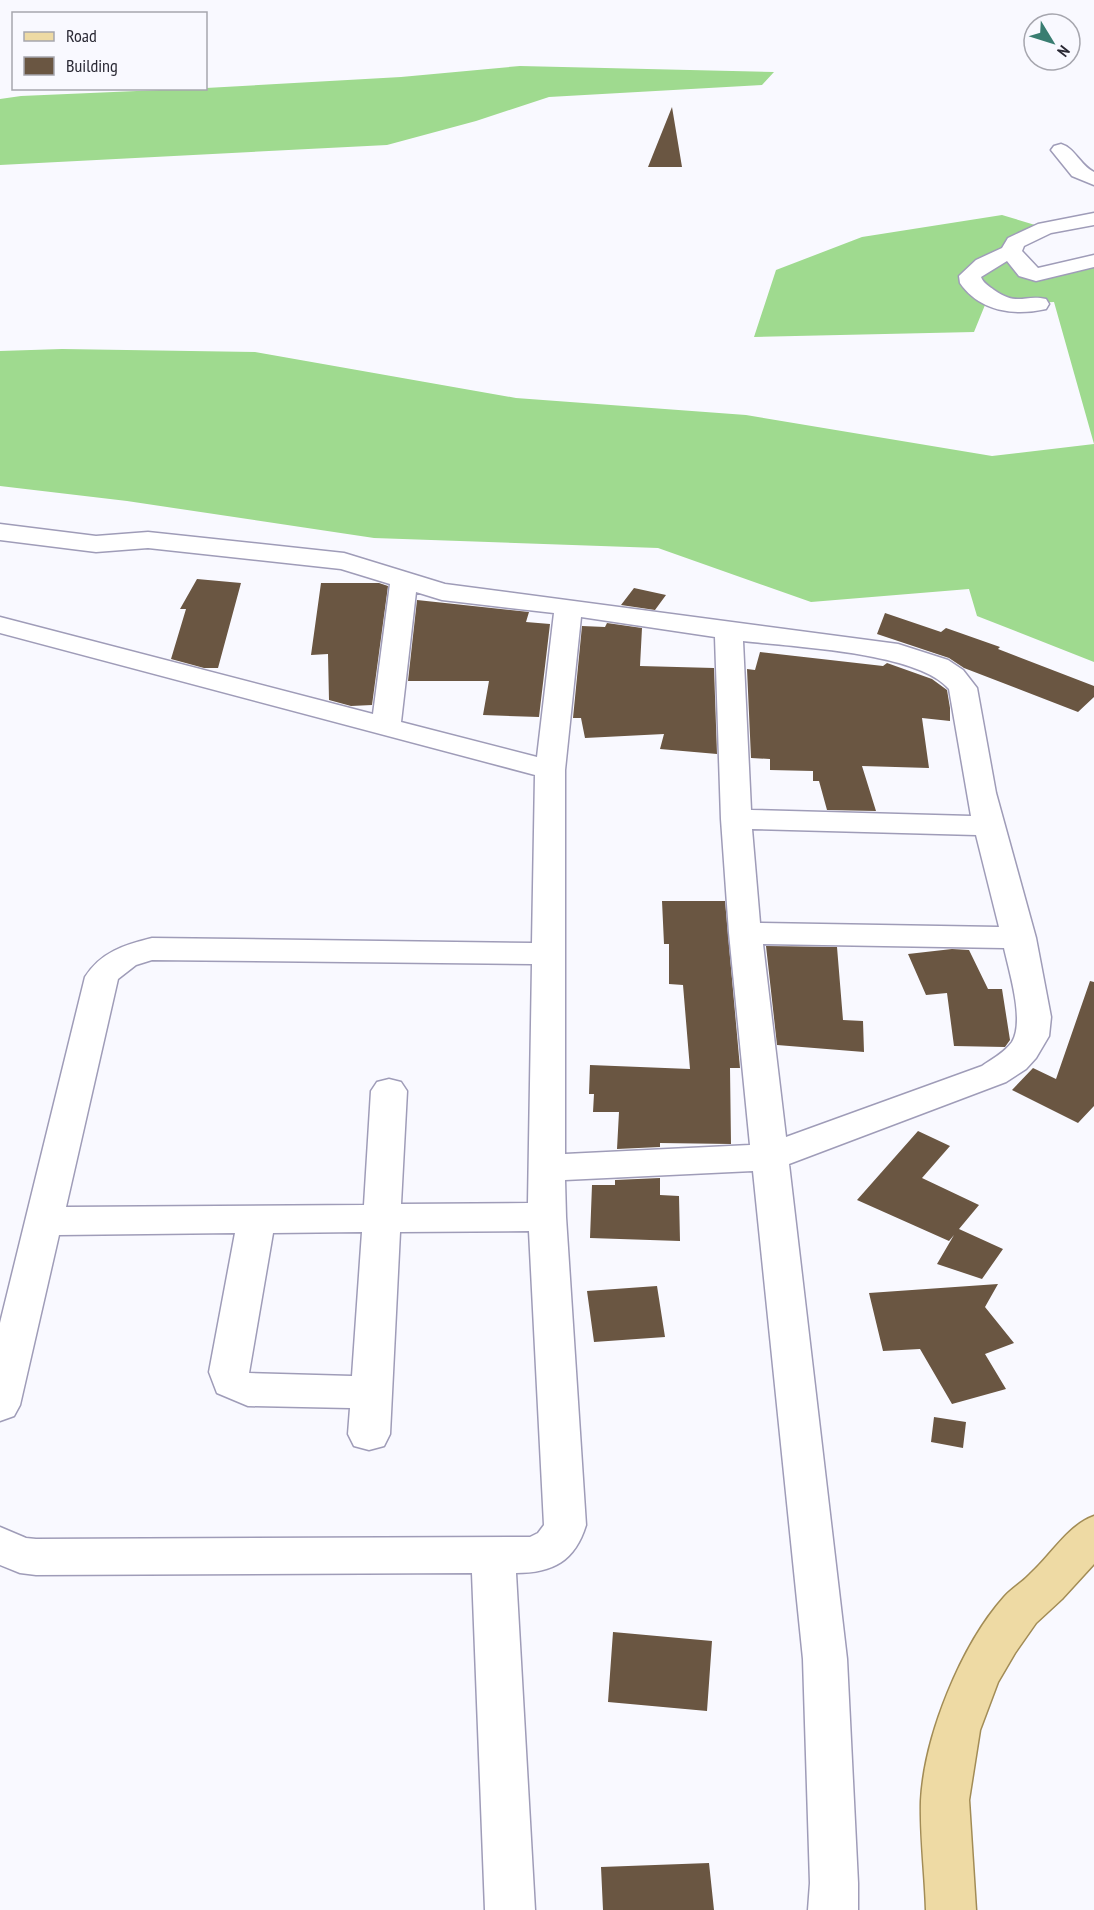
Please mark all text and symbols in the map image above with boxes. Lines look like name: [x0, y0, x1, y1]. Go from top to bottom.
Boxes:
legend: [12, 12, 207, 90]
north arrow: [1022, 12, 1082, 72]
text: Road: [66, 24, 97, 47]
text: N: [1053, 42, 1074, 61]
text: Building: [66, 54, 118, 77]

